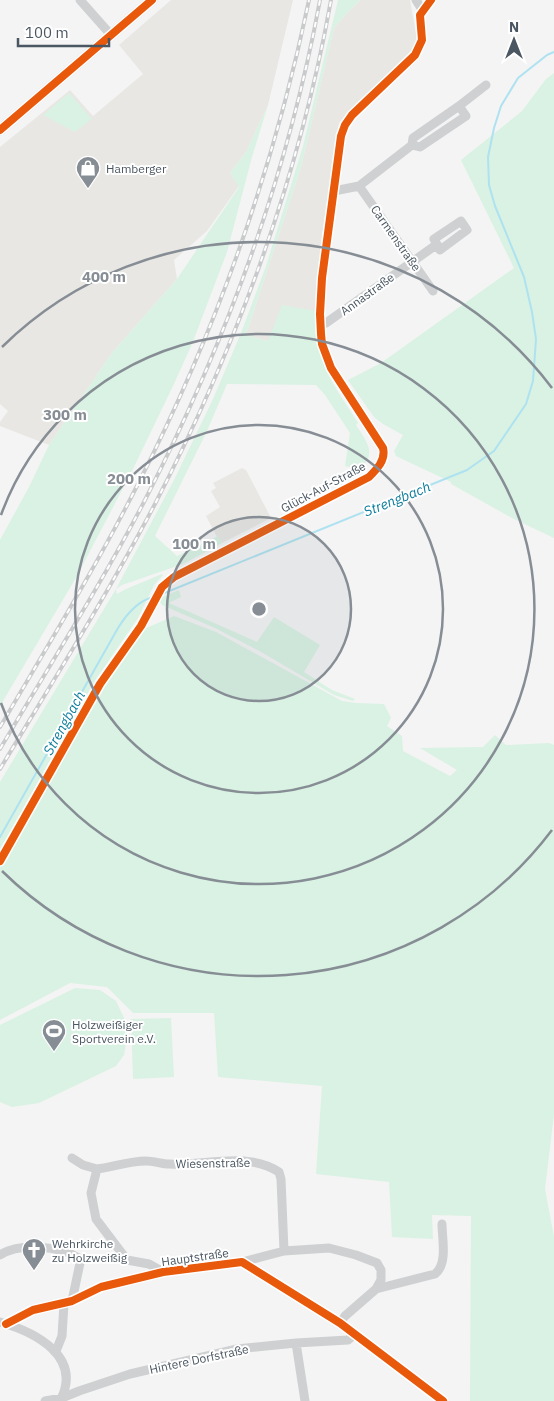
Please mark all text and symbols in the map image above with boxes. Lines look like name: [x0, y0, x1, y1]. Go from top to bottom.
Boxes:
scale bar: [18, 15, 109, 47]
north arrow: [489, 15, 539, 65]
text: N: [509, 18, 519, 36]
text: 100 m: [25, 23, 69, 42]
shop icon: Hamberger: [75, 155, 101, 189]
place label: Hamberger: [106, 161, 167, 176]
street label: Carmenstraße: [368, 202, 425, 274]
text: 400 m: [82, 267, 126, 286]
street label: Annastraße: [337, 269, 397, 319]
text: 300 m: [43, 405, 87, 424]
street label: Glück-Auf-Straße: [278, 458, 368, 516]
text: 200 m: [107, 469, 151, 488]
water label: Strengbach: [361, 477, 433, 521]
text: 100 m: [172, 534, 216, 553]
centre of rings: [250, 600, 268, 618]
water label: Strengbach: [39, 688, 89, 758]
place label: Holzweißiger Sportverein e.V.: [72, 1017, 156, 1046]
sports icon: Holzweißiger Sportverein e.V.: [41, 1018, 67, 1052]
street label: Wiesenstraße: [176, 1155, 251, 1171]
place label: Wehrkirche zu Holzweißig: [52, 1236, 128, 1265]
church icon: Wehrkirche zu Holzweißig: [21, 1237, 47, 1271]
street label: Hauptstraße: [160, 1245, 230, 1269]
street label: Hintere Dorfstraße: [148, 1341, 250, 1377]

